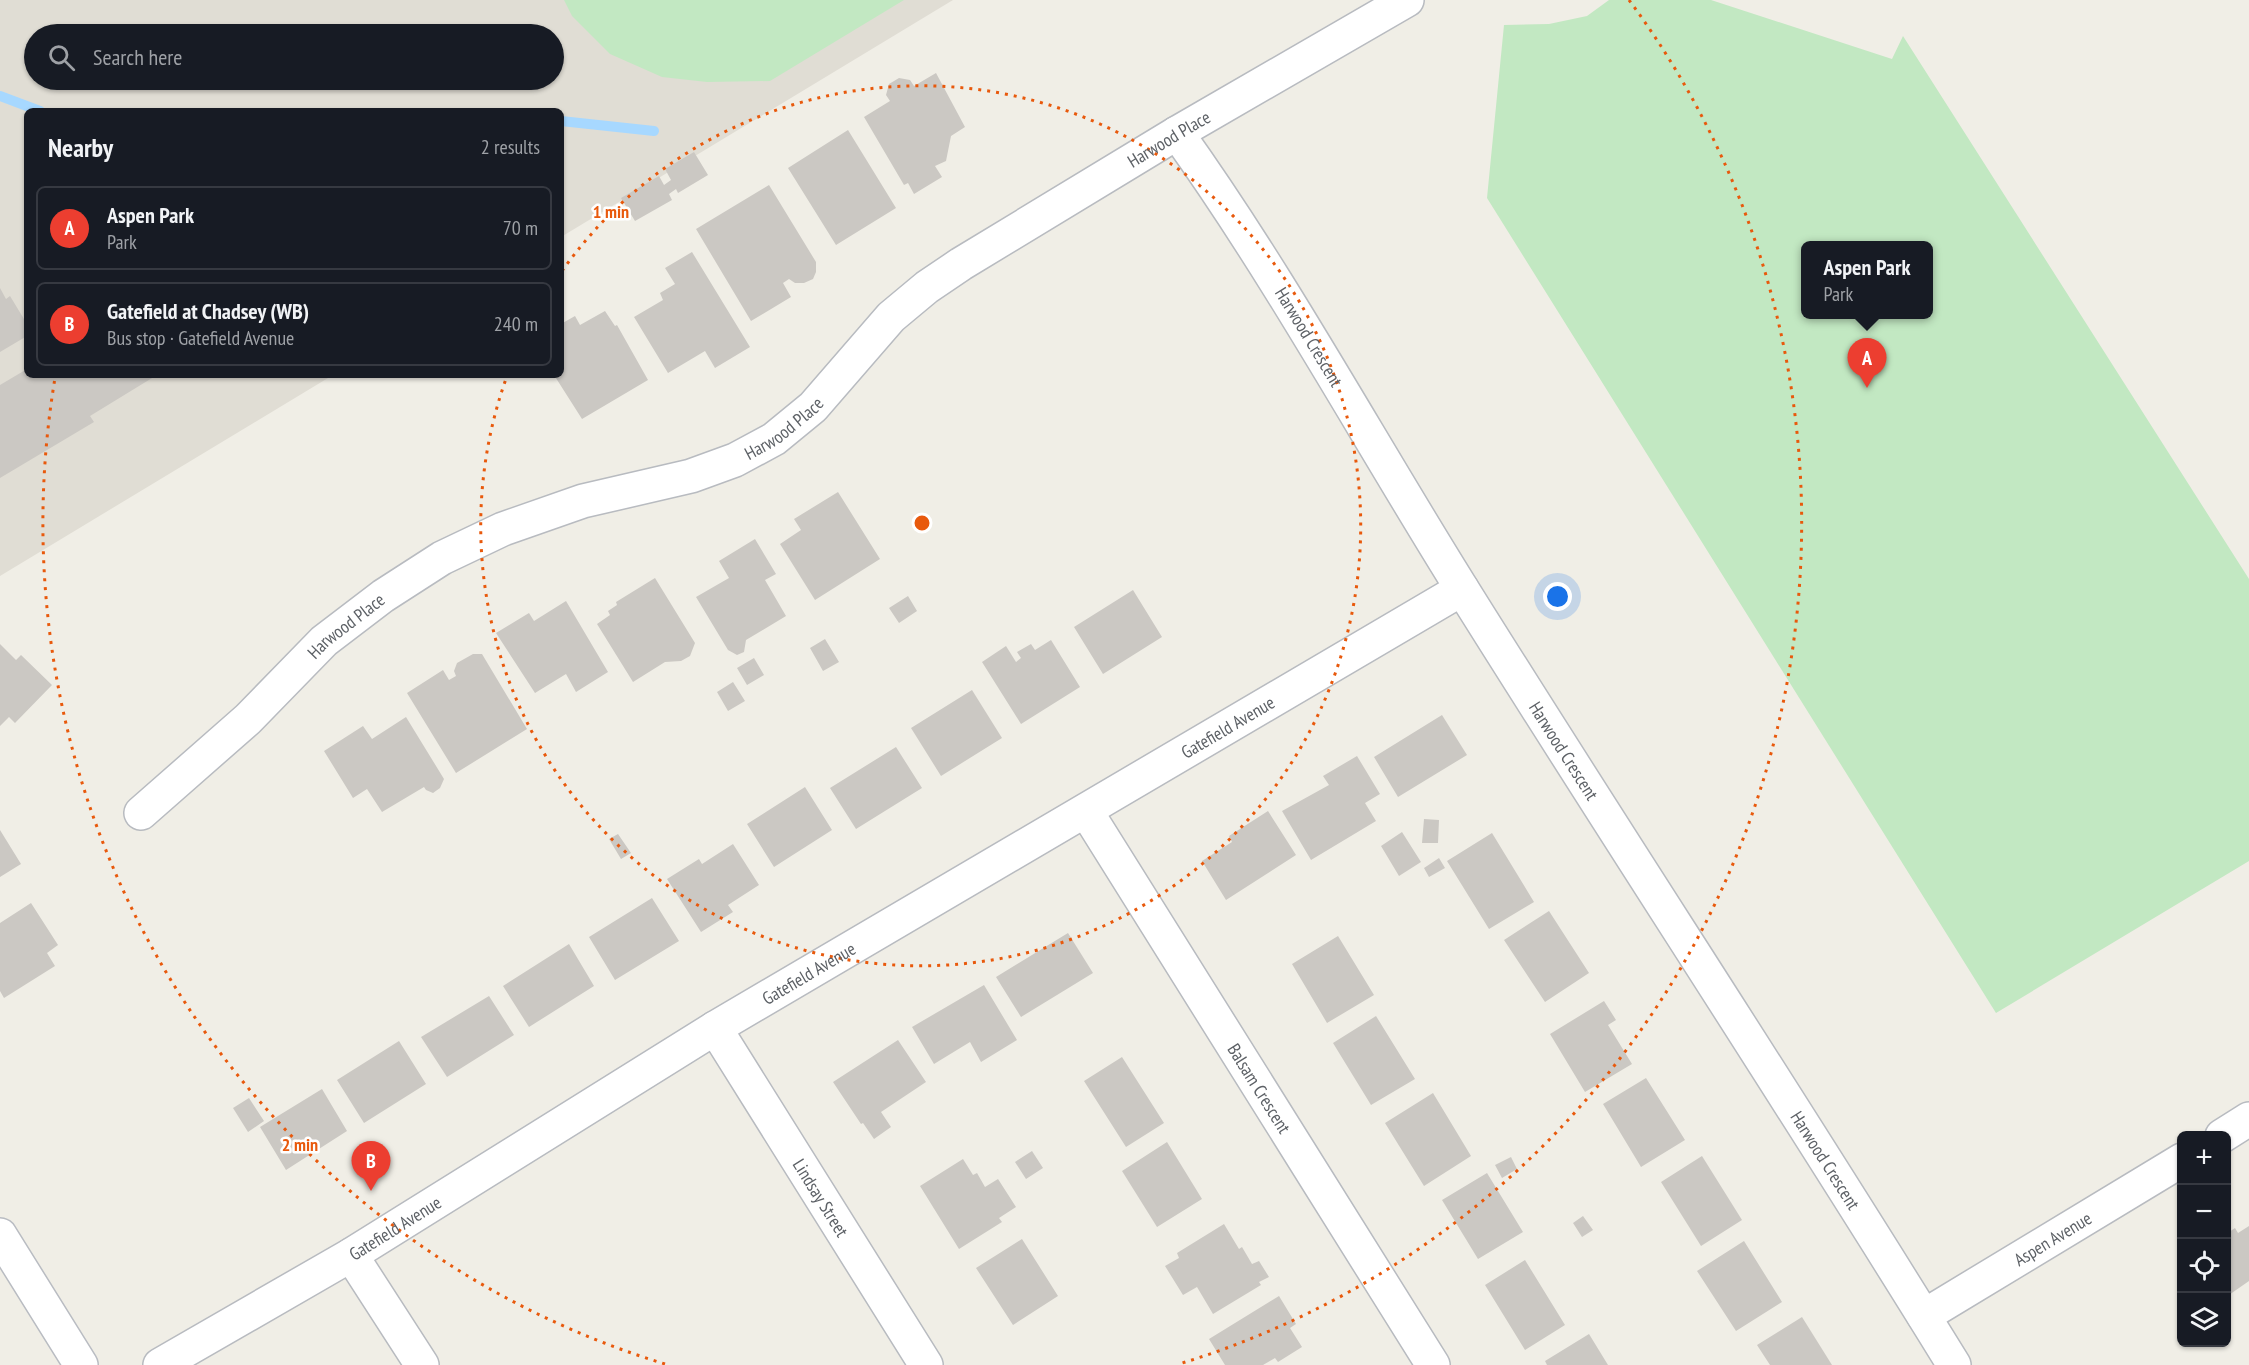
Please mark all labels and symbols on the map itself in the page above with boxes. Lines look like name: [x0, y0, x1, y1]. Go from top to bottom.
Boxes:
street label: Harwood Place: [1123, 105, 1214, 172]
text: 1 min: [593, 200, 629, 223]
street label: Harwood Crescent: [1270, 283, 1348, 391]
pin: A: [1848, 338, 1886, 388]
street label: Harwood Place: [740, 392, 828, 464]
centre of rings: [912, 513, 932, 533]
your location: [1543, 582, 1572, 611]
street label: Harwood Place: [302, 588, 389, 663]
street label: Gatefield Avenue: [1177, 690, 1279, 763]
street label: Harwood Crescent: [1524, 697, 1604, 804]
street label: Gatefield Avenue: [758, 937, 860, 1009]
street label: Balsam Crescent: [1223, 1039, 1296, 1137]
street label: Harwood Crescent: [1786, 1106, 1866, 1214]
text: 2 min: [282, 1133, 318, 1156]
pin: B: [352, 1142, 391, 1191]
street label: Lindsay Street: [788, 1154, 854, 1241]
street label: Gatefield Avenue: [344, 1190, 445, 1265]
street label: Aspen Avenue: [2009, 1206, 2095, 1271]

